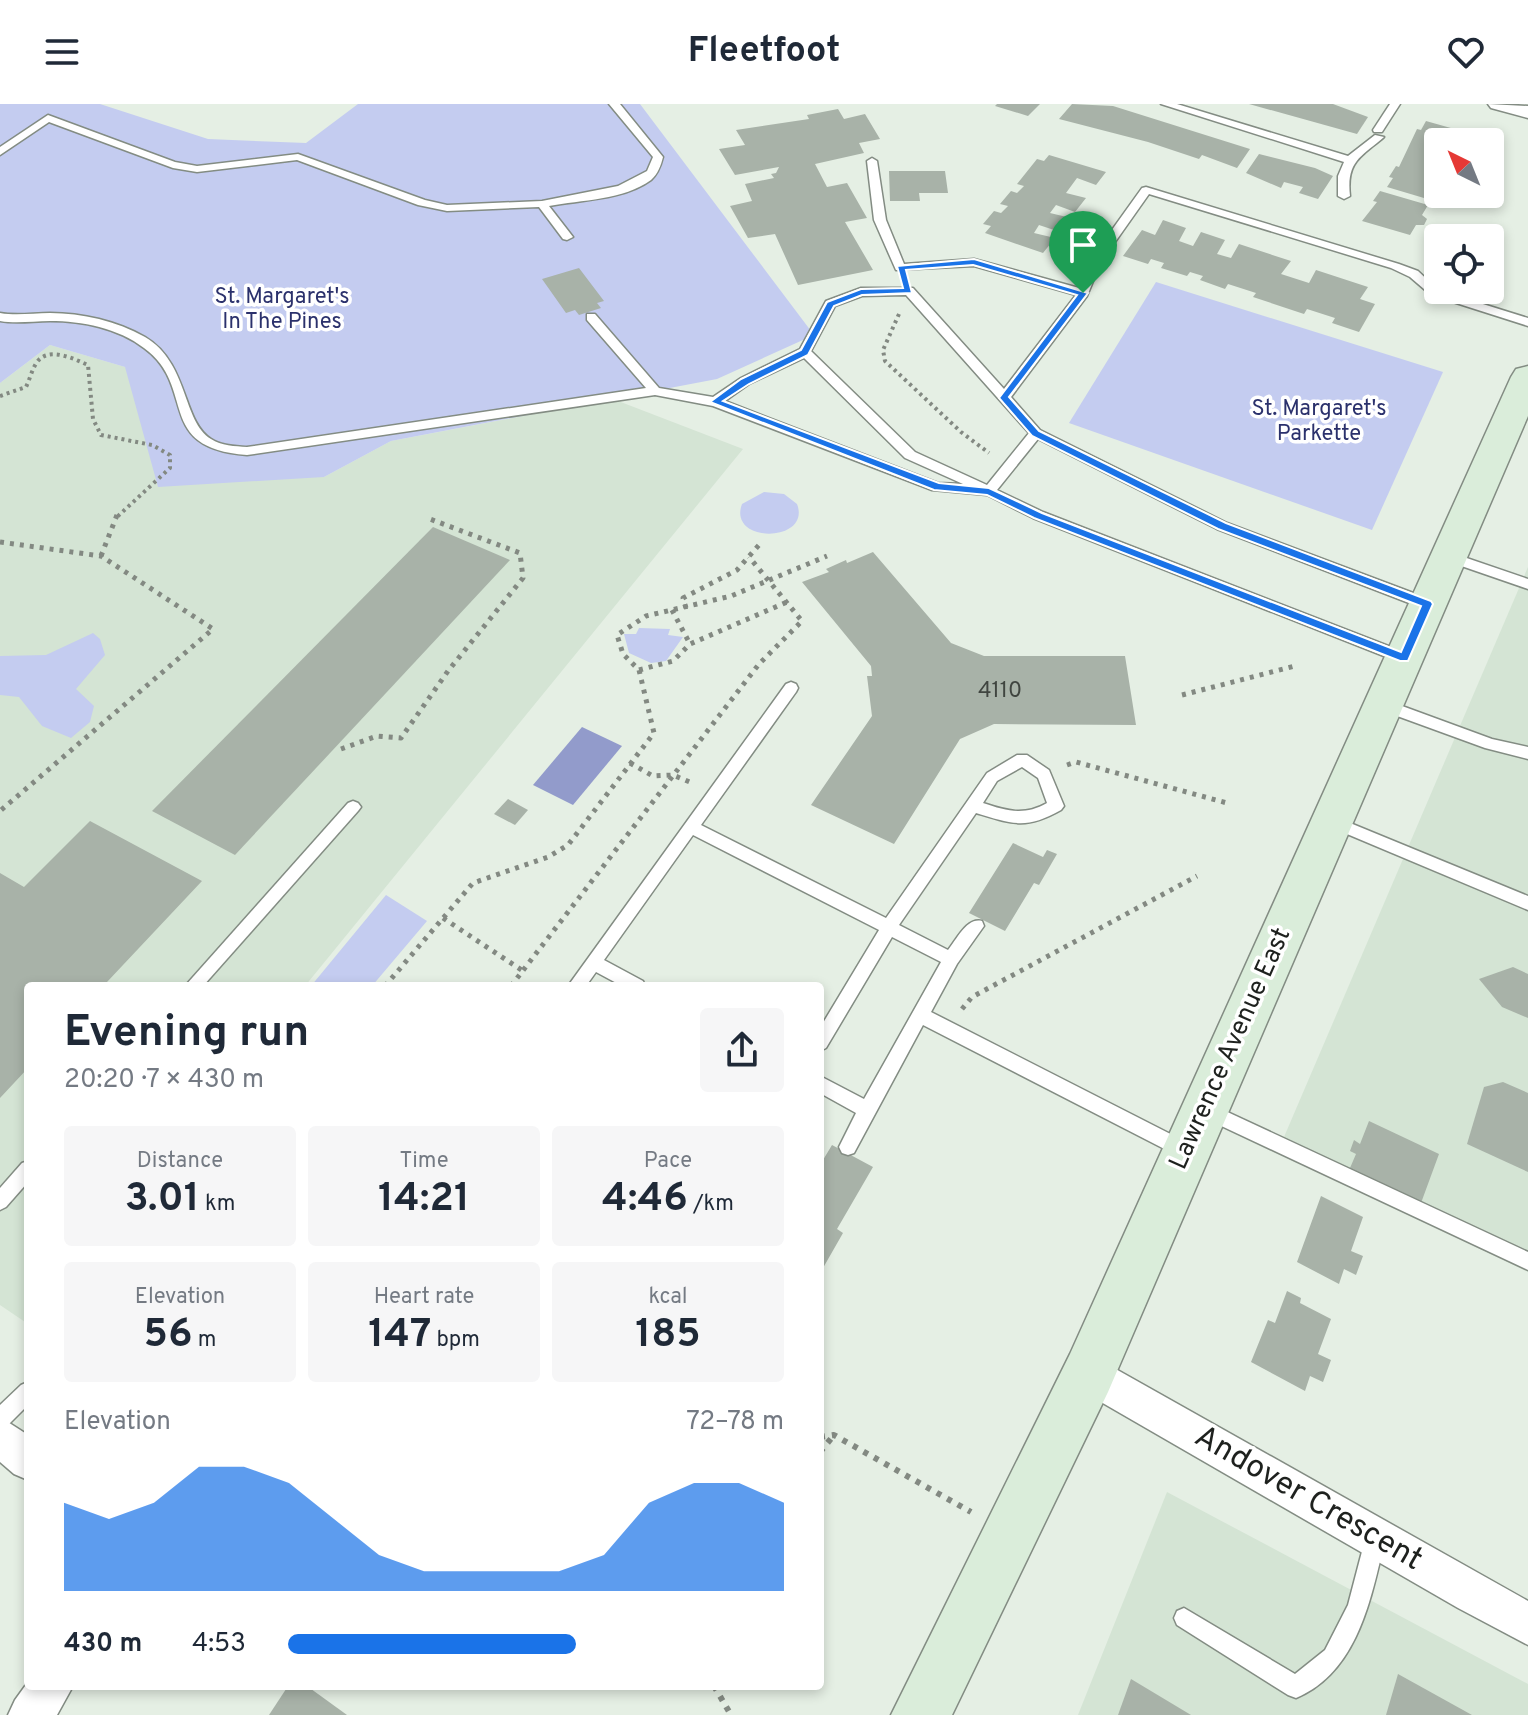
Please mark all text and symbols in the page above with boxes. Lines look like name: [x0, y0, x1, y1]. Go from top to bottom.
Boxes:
text: Fleetfoot: [688, 29, 840, 75]
icon: menu: [40, 30, 84, 74]
icon: heart: [1444, 30, 1488, 74]
north arrow: [1424, 128, 1504, 208]
map controls: [1424, 128, 1504, 304]
pin: [1049, 211, 1117, 293]
icon: arrive: [1061, 223, 1105, 267]
button: locate: [1424, 224, 1504, 304]
park label: St. Margaret's In The Pines: [214, 284, 350, 336]
park label: St. Margaret's Parkette: [1251, 396, 1387, 448]
house number: 4110: [978, 678, 1022, 705]
street label: Lawrence Avenue East: [1163, 923, 1299, 1175]
text: Evening run: [64, 1006, 309, 1062]
button: share: [700, 1008, 784, 1092]
text: 20:20 · 7 × 430 m: [64, 1064, 264, 1097]
text: Distance: [137, 1148, 223, 1175]
text: Time: [399, 1148, 449, 1175]
text: Pace: [644, 1148, 692, 1175]
text: 3.01: [125, 1175, 200, 1225]
text: 14:21: [378, 1175, 470, 1225]
text: 4:46: [602, 1175, 688, 1225]
text: km: [200, 1191, 235, 1218]
text: /km: [688, 1191, 734, 1218]
text: Elevation: [135, 1284, 225, 1311]
text: Heart rate: [374, 1284, 474, 1311]
text: kcal: [648, 1284, 688, 1311]
text: 56: [144, 1311, 193, 1361]
text: 147: [368, 1311, 431, 1361]
text: 185: [635, 1311, 701, 1361]
text: m: [193, 1327, 216, 1354]
text: bpm: [431, 1327, 480, 1354]
text: Elevation: [64, 1406, 171, 1439]
text: 72–78 m: [686, 1406, 784, 1439]
street label: Andover Crescent: [1187, 1417, 1429, 1581]
text: 430 m: [64, 1628, 142, 1661]
text: 4:53: [192, 1628, 246, 1661]

